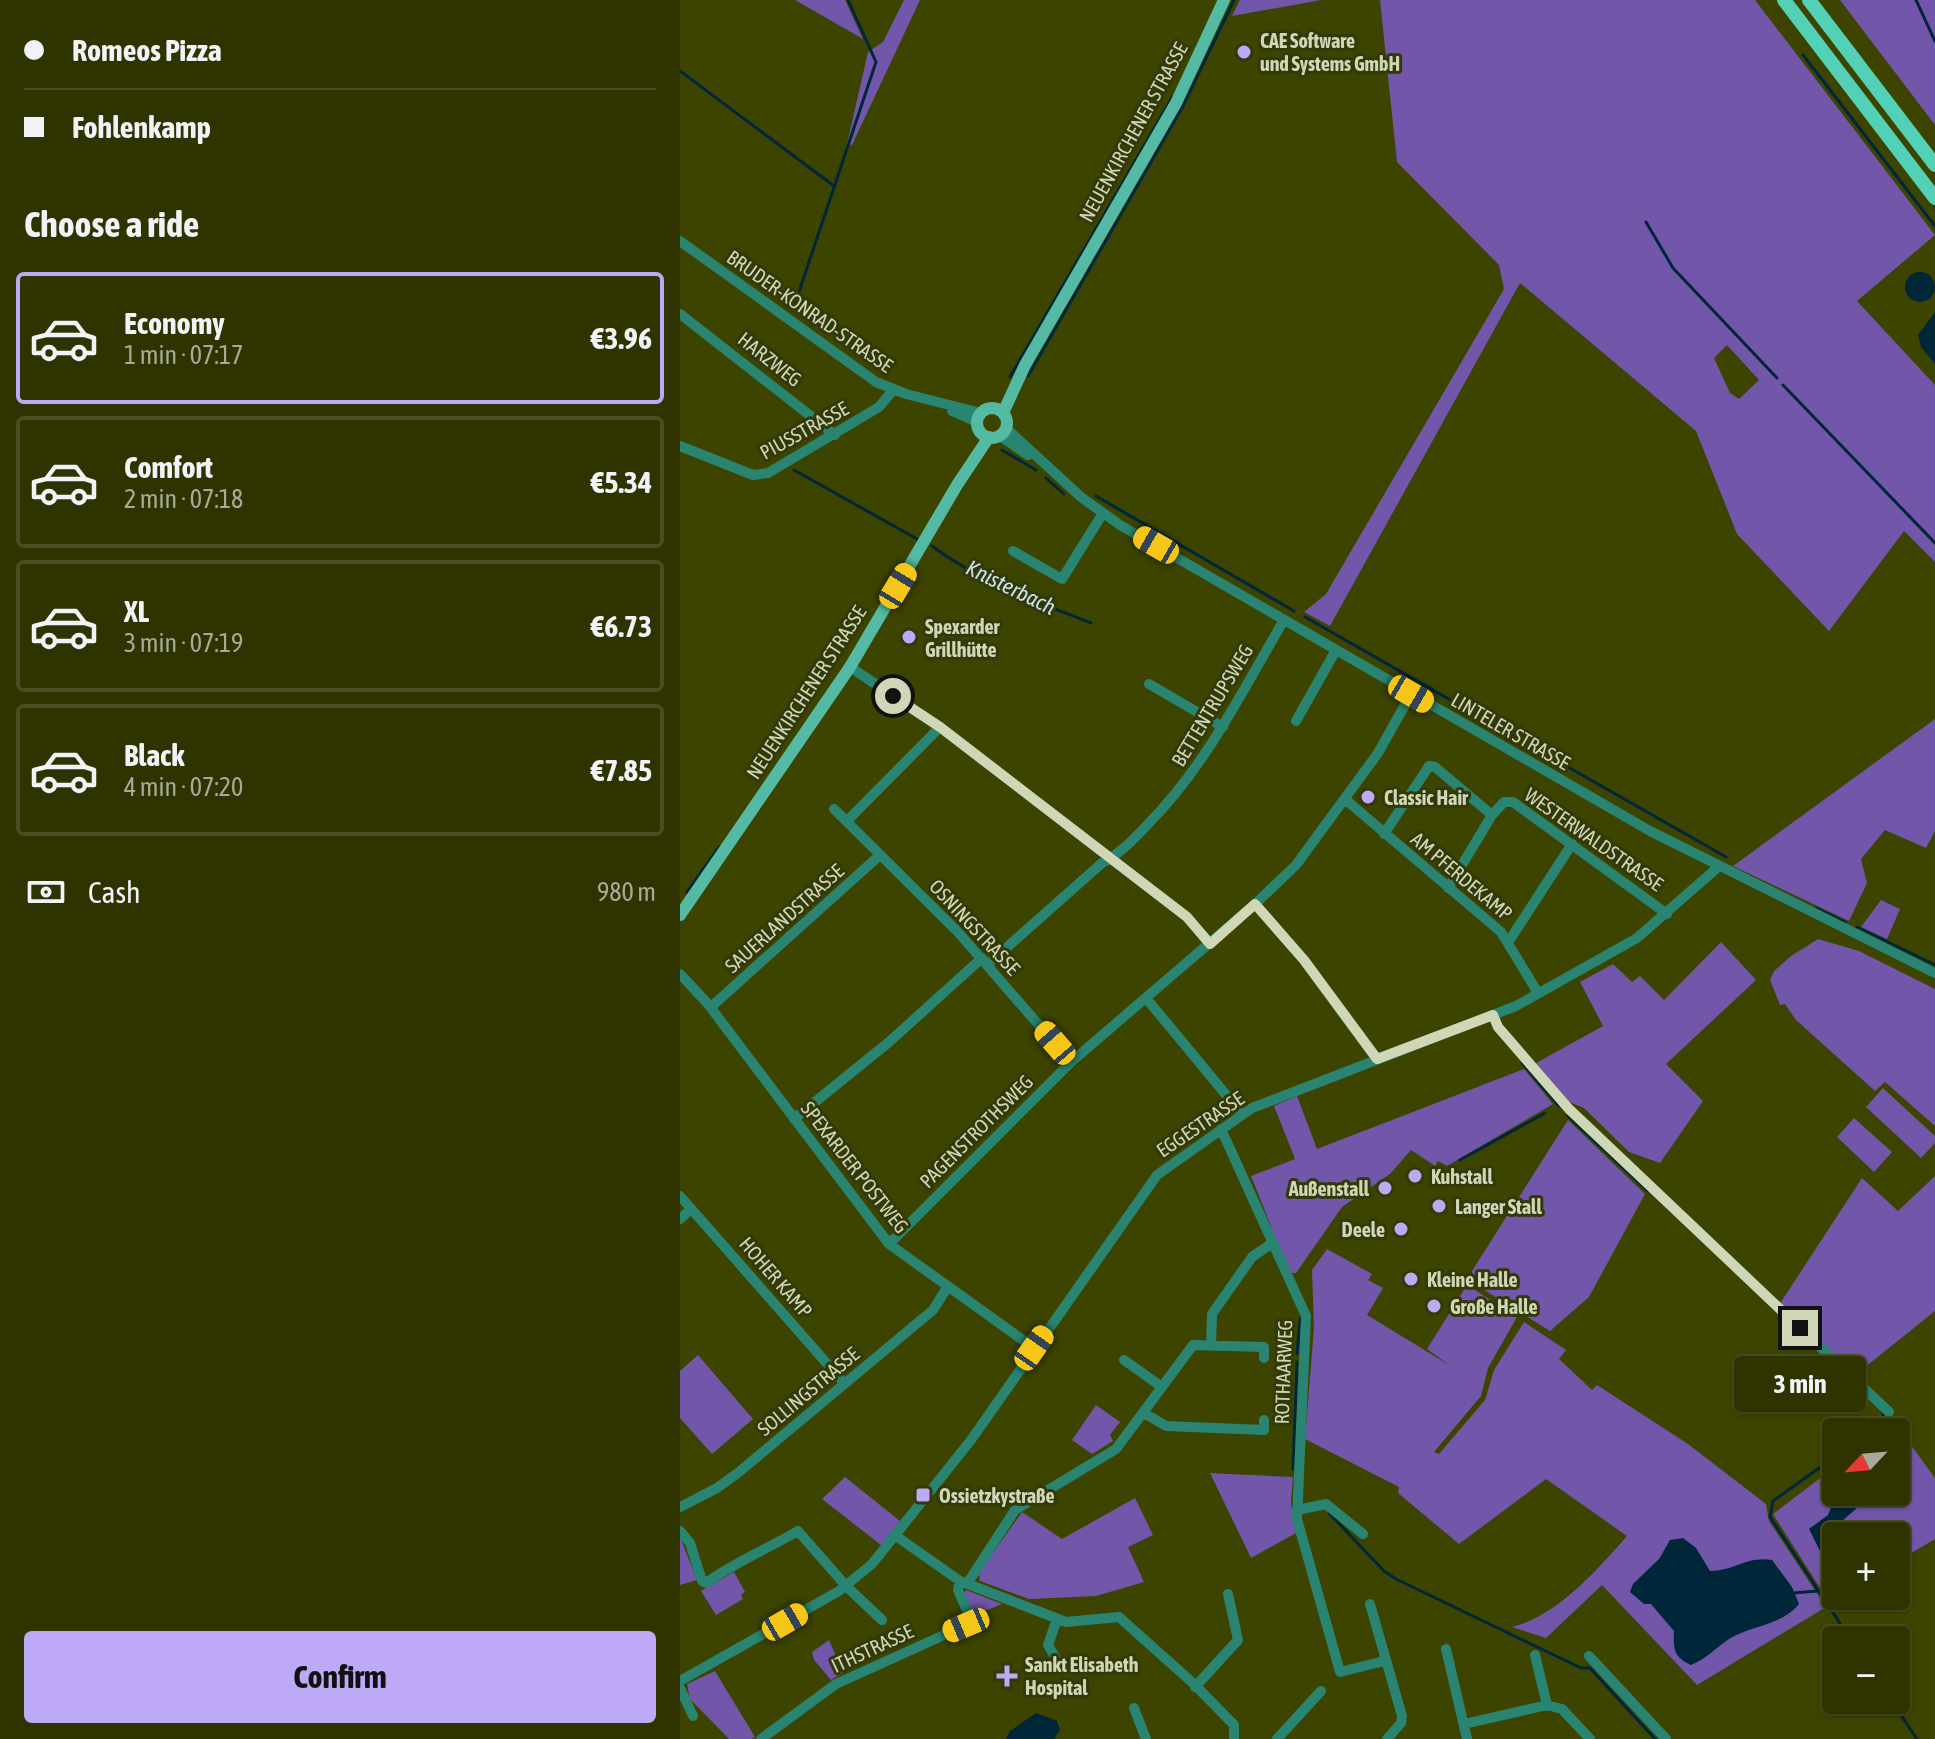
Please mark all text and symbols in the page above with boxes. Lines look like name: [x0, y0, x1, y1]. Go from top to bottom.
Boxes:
place label: CAE Software und Systems GmbH: [1260, 29, 1400, 75]
text: Romeos Pizza: [72, 33, 222, 67]
street label: NEUENKIRCHENER STRASSE: [1074, 38, 1192, 226]
marker: CAE Software und Systems GmbH: [1235, 43, 1253, 61]
text: Fohlenkamp: [72, 110, 211, 144]
text: Choose a ride: [24, 203, 199, 245]
street label: BRUDER-KONRAD-STRASSE: [723, 245, 898, 377]
icon: car: [28, 302, 100, 374]
text: Economy: [124, 306, 225, 340]
text: €3.96: [591, 321, 652, 355]
street label: HARZWEG: [734, 327, 806, 391]
text: 1 min · 07:17: [124, 340, 243, 370]
street label: PIUSSTRASSE: [756, 396, 853, 464]
icon: car: [28, 446, 100, 518]
text: Comfort: [124, 450, 213, 484]
text: €5.34: [591, 465, 652, 499]
text: 2 min · 07:18: [124, 484, 243, 514]
car: [1129, 523, 1183, 567]
water label: Knisterbach: [962, 554, 1060, 620]
car: [875, 559, 921, 613]
icon: car: [28, 590, 100, 662]
text: XL: [124, 594, 149, 628]
street label: NEUENKIRCHENER STRASSE: [741, 601, 871, 783]
text: €6.73: [591, 609, 652, 643]
place label: Spexarder Grillhütte: [925, 615, 1001, 661]
text: 3 min · 07:19: [124, 628, 243, 658]
marker: Spexarder Grillhütte: [900, 628, 918, 646]
street label: BETTENTRUPSWEG: [1167, 640, 1257, 770]
car: [1384, 672, 1438, 716]
route start: [875, 678, 911, 714]
street label: LINTELER STRASSE: [1448, 688, 1575, 775]
icon: car: [28, 734, 100, 806]
text: Black: [124, 738, 184, 772]
text: €7.85: [591, 753, 652, 787]
text: 4 min · 07:20: [124, 772, 243, 802]
street label: WESTERWALDSTRASSE: [1520, 783, 1668, 896]
place label: Classic Hair: [1384, 786, 1469, 809]
marker: Classic Hair: [1359, 788, 1377, 806]
street label: AM PFERDEKAMP: [1407, 827, 1517, 925]
street label: SAUERLANDSTRASSE: [720, 858, 848, 977]
icon: cash: [24, 870, 68, 914]
text: Cash: [88, 875, 141, 909]
street label: OSNINGSTRASSE: [925, 875, 1025, 980]
text: 980 m: [597, 877, 656, 907]
car: [1030, 1017, 1080, 1069]
street label: PAGENSTROTHSWEG: [915, 1070, 1037, 1192]
street label: EGGESTRASSE: [1152, 1086, 1249, 1162]
street label: SPEXARDER POSTWEG: [797, 1097, 913, 1237]
place label: Kuhstall: [1431, 1165, 1493, 1188]
marker: Kuhstall: [1406, 1167, 1424, 1185]
place label: Außenstall: [1288, 1177, 1370, 1200]
marker: Außenstall: [1376, 1179, 1394, 1197]
place label: Langer Stall: [1455, 1195, 1542, 1218]
marker: Langer Stall: [1430, 1197, 1448, 1215]
place label: Deele: [1342, 1218, 1385, 1241]
marker: Deele: [1392, 1220, 1410, 1238]
street label: HOHER KAMP: [735, 1232, 817, 1322]
place label: Kleine Halle: [1427, 1268, 1518, 1291]
marker: Kleine Halle: [1402, 1270, 1420, 1288]
place label: Große Halle: [1450, 1295, 1538, 1318]
marker: Große Halle: [1425, 1297, 1443, 1315]
route end: [1782, 1310, 1818, 1346]
street label: ROTHAARWEG: [1270, 1319, 1296, 1425]
car: [1010, 1321, 1058, 1375]
street label: SOLLINGSTRASSE: [753, 1342, 864, 1440]
callout: 3 min: [1734, 1356, 1866, 1412]
text: 3 min: [1773, 1369, 1827, 1399]
north arrow: [1822, 1418, 1910, 1506]
map controls: [1822, 1418, 1910, 1714]
place label: Ossietzkystraße: [939, 1484, 1055, 1507]
marker: Ossietzkystraße: [914, 1486, 932, 1504]
button: +: [1822, 1522, 1910, 1610]
car: [758, 1600, 812, 1644]
car: [939, 1605, 993, 1645]
street label: ITHSTRASSE: [827, 1619, 917, 1677]
button: −: [1822, 1626, 1910, 1714]
button: Confirm: [24, 1631, 656, 1723]
place label: Sankt Elisabeth Hospital: [1025, 1653, 1139, 1699]
marker: Sankt Elisabeth Hospital: [996, 1665, 1018, 1687]

